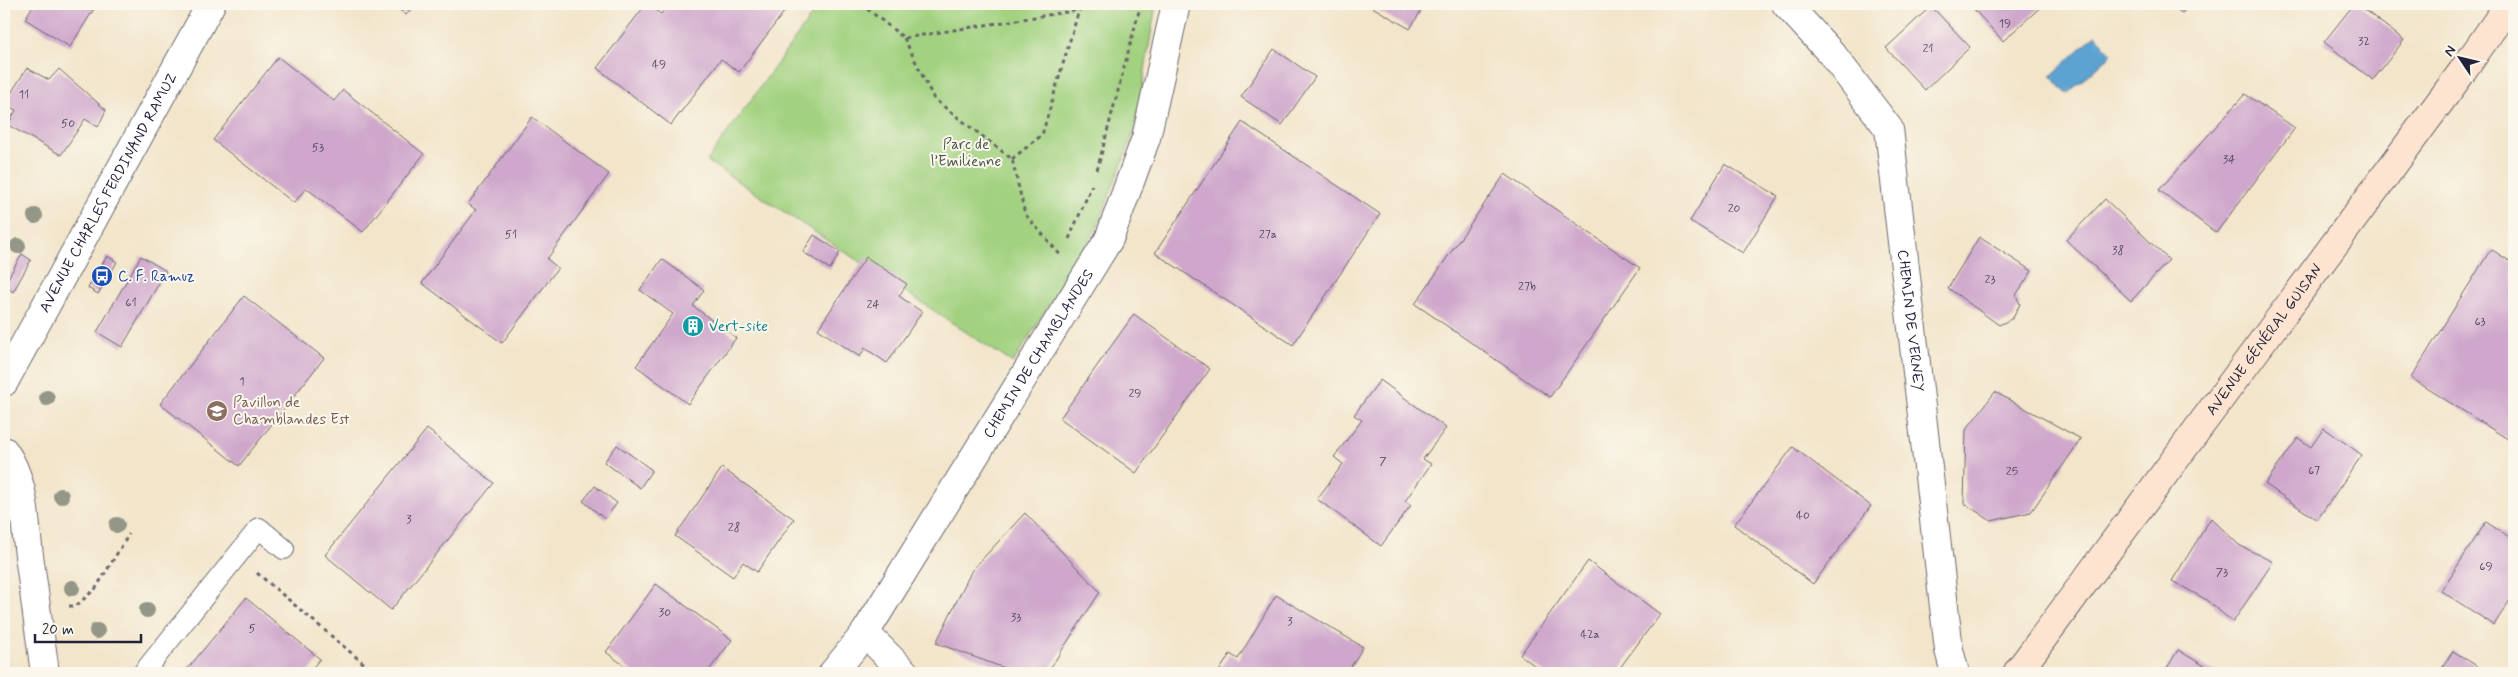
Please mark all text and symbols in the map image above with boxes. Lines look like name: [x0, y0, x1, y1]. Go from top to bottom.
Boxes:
house number: 19: [1999, 16, 2011, 32]
north arrow: [2436, 32, 2486, 82]
house number: 32: [2358, 34, 2370, 50]
house number: 21: [1922, 41, 1934, 57]
text: N: [2440, 42, 2460, 60]
house number: 49: [652, 57, 666, 73]
street label: AVENUE CHARLES FERDINAND RAMUZ: [35, 69, 183, 316]
house number: 11: [19, 87, 29, 103]
house number: 50: [61, 116, 75, 132]
park label: Parc de l’Emilienne: [931, 135, 1001, 172]
house number: 53: [312, 140, 324, 156]
house number: 34: [2223, 152, 2235, 168]
house number: 20: [1728, 201, 1741, 217]
house number: 51: [505, 227, 517, 243]
house number: 27a: [1259, 227, 1277, 243]
house number: 38: [2112, 243, 2124, 259]
street label: CHEMIN DE VERNEY: [1892, 249, 1928, 393]
street label: AVENUE GÉNÉRAL GUISAN: [2202, 260, 2328, 420]
bus stop icon: C. F. Ramuz: [90, 264, 114, 288]
street label: CHEMIN DE CHAMBLANDES: [979, 266, 1099, 442]
place label: C. F. Ramuz: [118, 267, 195, 287]
house number: 23: [1985, 272, 1995, 288]
house number: 27b: [1518, 279, 1536, 295]
house number: 61: [125, 295, 137, 311]
house number: 24: [866, 297, 880, 313]
building icon: Vert-site: [681, 314, 705, 338]
house number: 63: [2474, 314, 2486, 330]
place label: Vert-site: [709, 317, 768, 337]
house number: 1: [239, 374, 245, 390]
house number: 29: [1128, 386, 1142, 402]
place label: Pavillon de Chamblandes Est: [233, 393, 350, 430]
school or university icon: Pavillon de Chamblandes Est: [205, 399, 229, 423]
house number: 7: [1379, 454, 1387, 470]
house number: 67: [2308, 463, 2320, 479]
house number: 25: [2006, 464, 2018, 480]
house number: 40: [1796, 508, 1810, 524]
house number: 3: [406, 512, 412, 528]
house number: 28: [728, 520, 740, 536]
house number: 69: [2479, 559, 2493, 575]
house number: 73: [2216, 565, 2228, 581]
house number: 30: [659, 605, 671, 621]
house number: 33: [1011, 610, 1021, 626]
scale bar: [35, 612, 141, 644]
house number: 3: [1287, 614, 1293, 630]
text: 20 m: [42, 620, 74, 640]
house number: 5: [248, 621, 256, 637]
house number: 42a: [1580, 627, 1600, 643]

